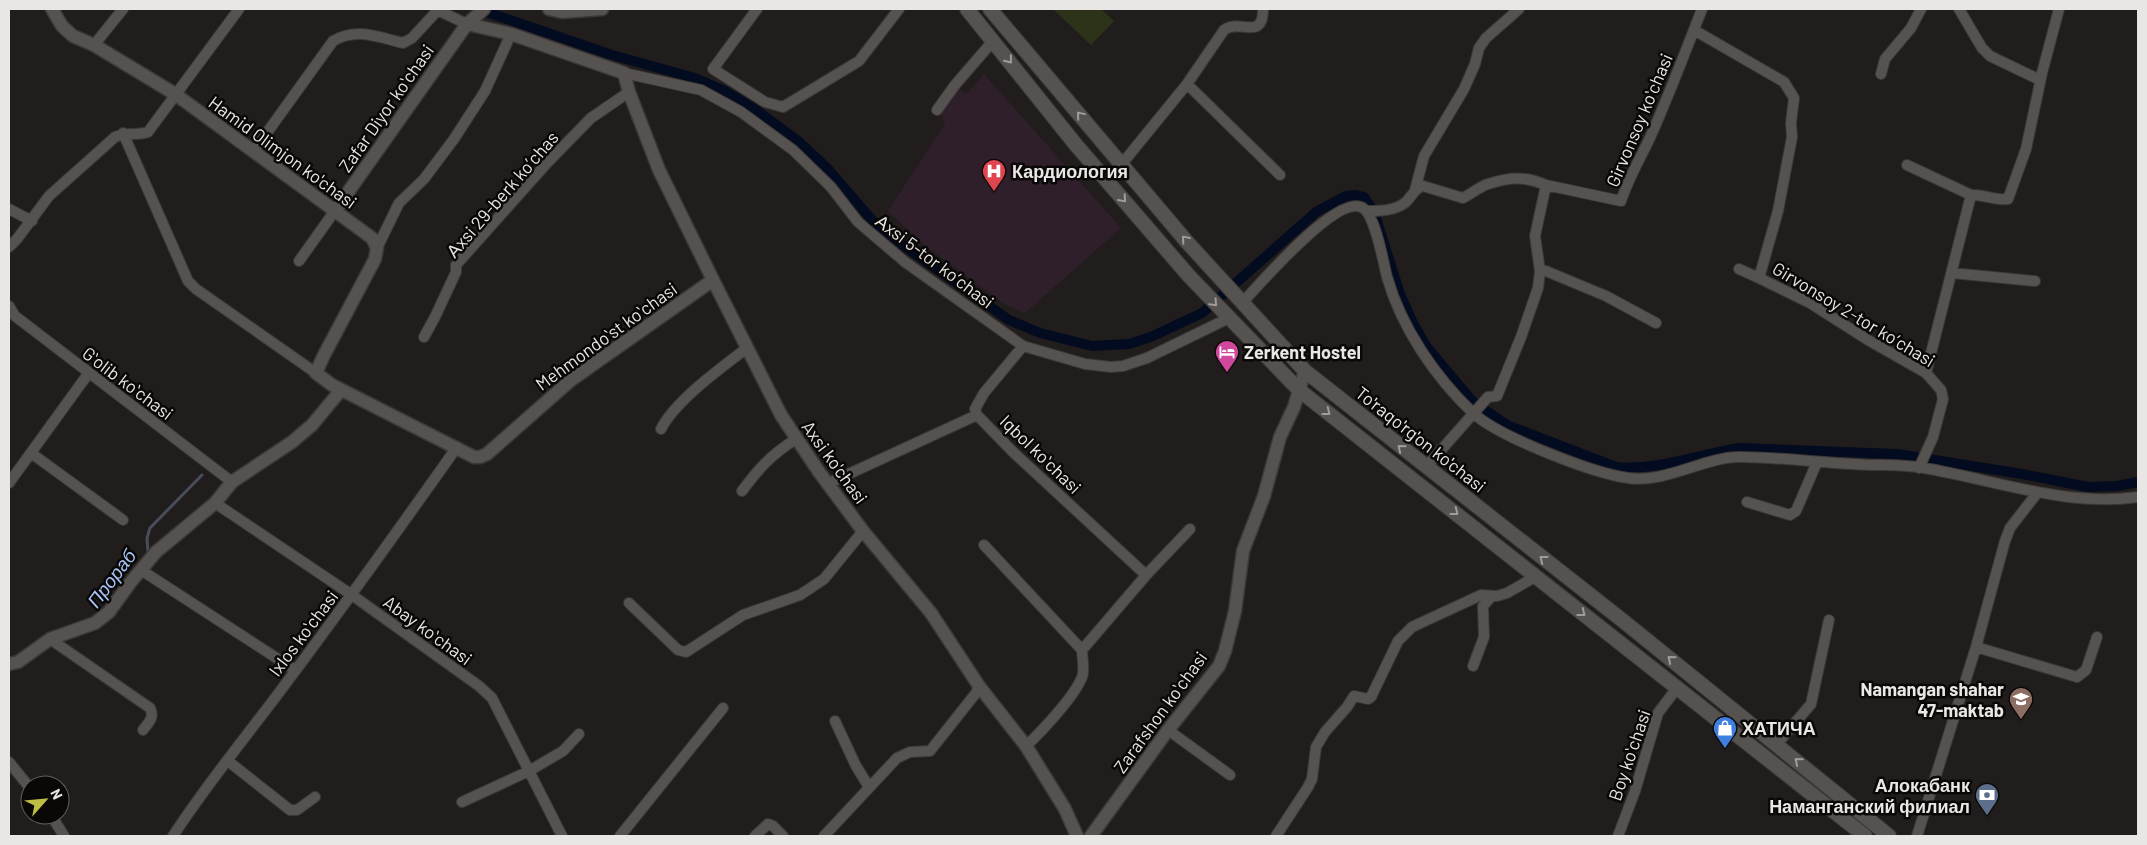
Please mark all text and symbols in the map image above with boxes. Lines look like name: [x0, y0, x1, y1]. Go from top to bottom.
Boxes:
street label: Zafar Diyor koʻchasi: [334, 40, 438, 176]
street label: Girvonsoy koʻchasi: [1601, 50, 1677, 190]
one-way arrow: [1003, 55, 1012, 64]
street label: Hamid Olimjon ko'chasi: [205, 91, 361, 213]
one-way arrow: [1077, 111, 1086, 120]
street label: Аxsi 29-berk koʼchas: [441, 126, 563, 262]
hospital icon: Кардиология: [981, 158, 1007, 192]
place label: Кардиология: [1012, 160, 1128, 182]
one-way arrow: [1117, 194, 1126, 203]
street label: Аxsi 5-tor koʼchasi: [872, 209, 998, 313]
one-way arrow: [1181, 236, 1190, 245]
street label: Girvonsoy 2-tor koʼchasi: [1769, 257, 1939, 371]
street label: Mehmondoʻst koʻchasi: [531, 277, 681, 395]
one-way arrow: [1208, 297, 1217, 306]
hotel icon: Zerkent Hostel: [1214, 339, 1240, 373]
place label: Zerkent Hostel: [1244, 341, 1361, 363]
street label: Gʻolib koʻchasi: [78, 342, 178, 424]
street label: To'raqo'rg'on ko'chasi: [1351, 381, 1491, 497]
one-way arrow: [1321, 406, 1331, 415]
street label: Iqbol koʻchasi: [996, 410, 1086, 498]
street label: Axsi ko'chasi: [797, 416, 873, 508]
one-way arrow: [1398, 444, 1407, 453]
one-way arrow: [1449, 507, 1458, 516]
water label: Прораб: [82, 543, 141, 612]
one-way arrow: [1540, 556, 1549, 564]
street label: Ixlos koʻchasi: [264, 586, 342, 680]
street label: Abay koʻchasi: [379, 590, 477, 670]
one-way arrow: [1576, 608, 1585, 616]
street label: Zarafshon koʻchasi: [1109, 647, 1211, 777]
one-way arrow: [1668, 657, 1677, 665]
place label: Namangan shahar 47-maktab: [1861, 678, 2004, 721]
school or university icon: Namangan shahar 47-maktab: [2008, 686, 2034, 720]
street label: Boy koʻchasi: [1603, 706, 1655, 804]
shop icon: ХАТИЧА: [1712, 715, 1738, 749]
place label: ХАТИЧА: [1742, 717, 1816, 739]
one-way arrow: [1794, 757, 1803, 766]
place label: Алокабанк Наманганский филиал: [1769, 774, 1971, 817]
north arrow: [20, 775, 70, 825]
bank icon: Алокабанк Наманганский филиал: [1974, 782, 2000, 816]
text: N: [47, 786, 67, 802]

